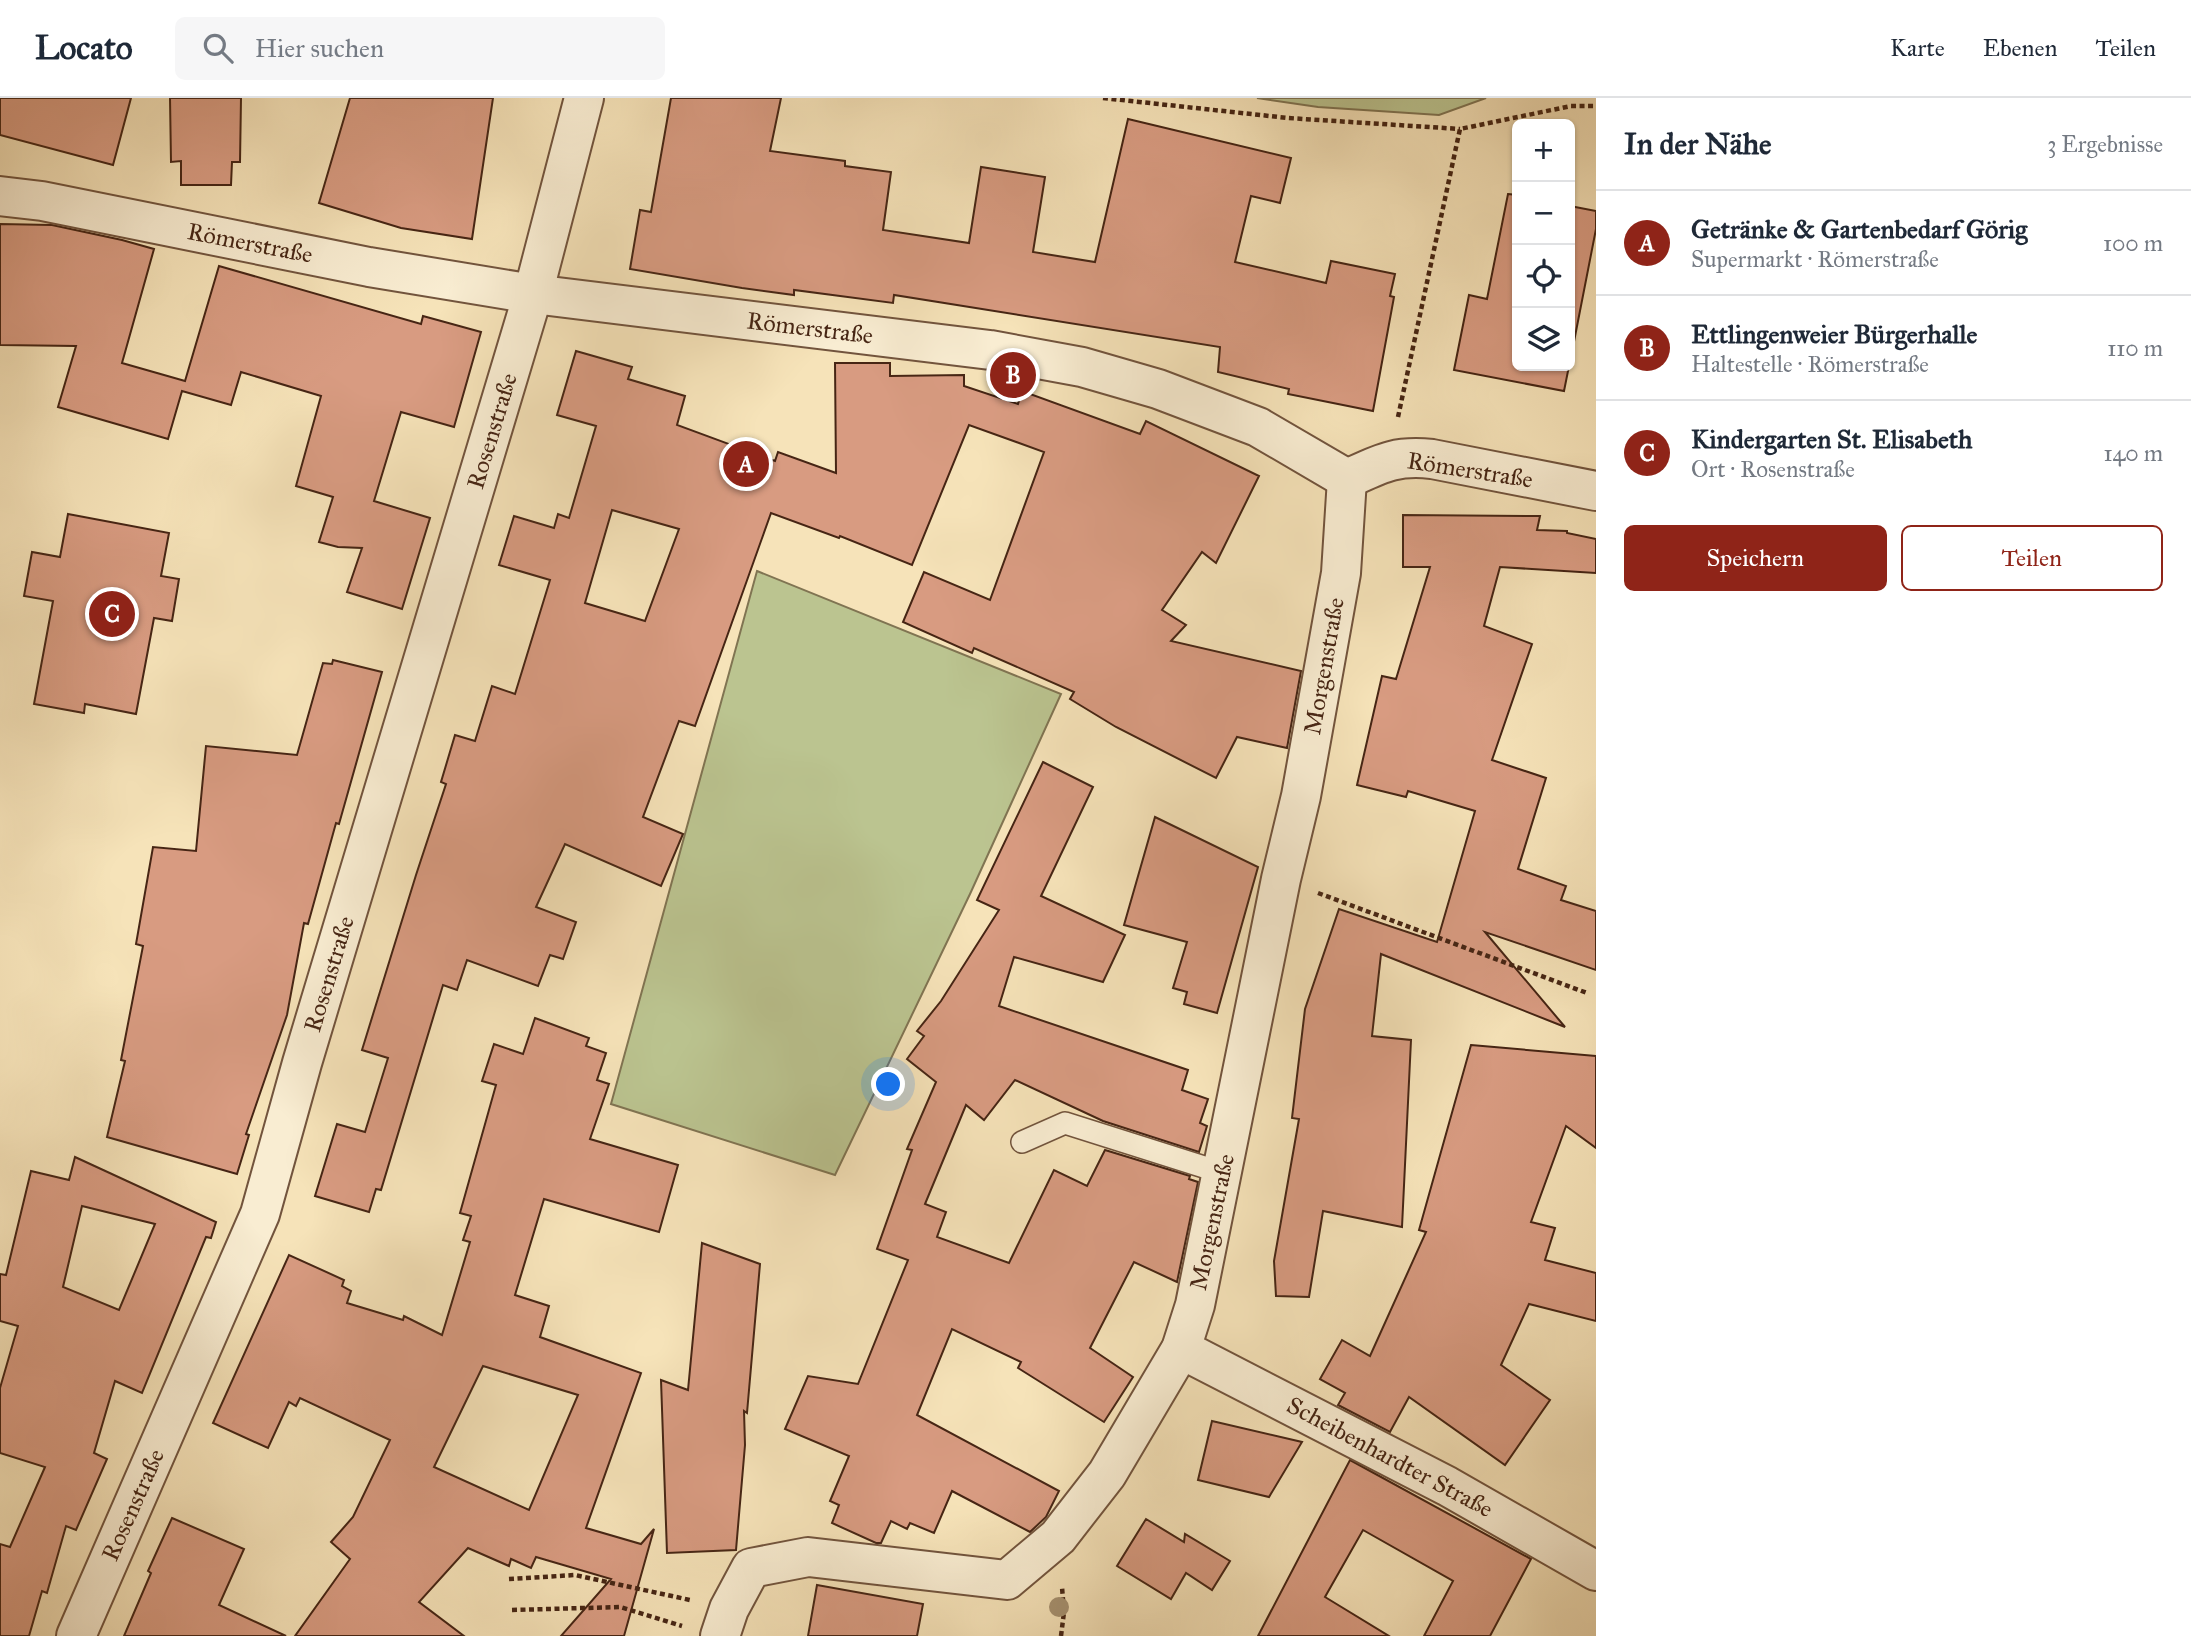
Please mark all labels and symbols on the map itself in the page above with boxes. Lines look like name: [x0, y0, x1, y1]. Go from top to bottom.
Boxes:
street label: Römerstraße: [185, 216, 315, 270]
street label: Römerstraße: [745, 305, 875, 351]
pin: B: [990, 349, 1036, 401]
street label: Rosenstraße: [460, 369, 524, 493]
pin: A: [723, 438, 769, 490]
street label: Römerstraße: [1405, 445, 1535, 495]
pin: C: [89, 588, 135, 640]
street label: Morgenstraße: [1297, 595, 1351, 737]
street label: Rosenstraße: [297, 912, 361, 1036]
your location: [871, 1067, 905, 1101]
street label: Morgenstraße: [1183, 1151, 1241, 1293]
street label: Scheibenhardter Straße: [1282, 1390, 1498, 1524]
street label: Rosenstraße: [95, 1444, 171, 1566]

